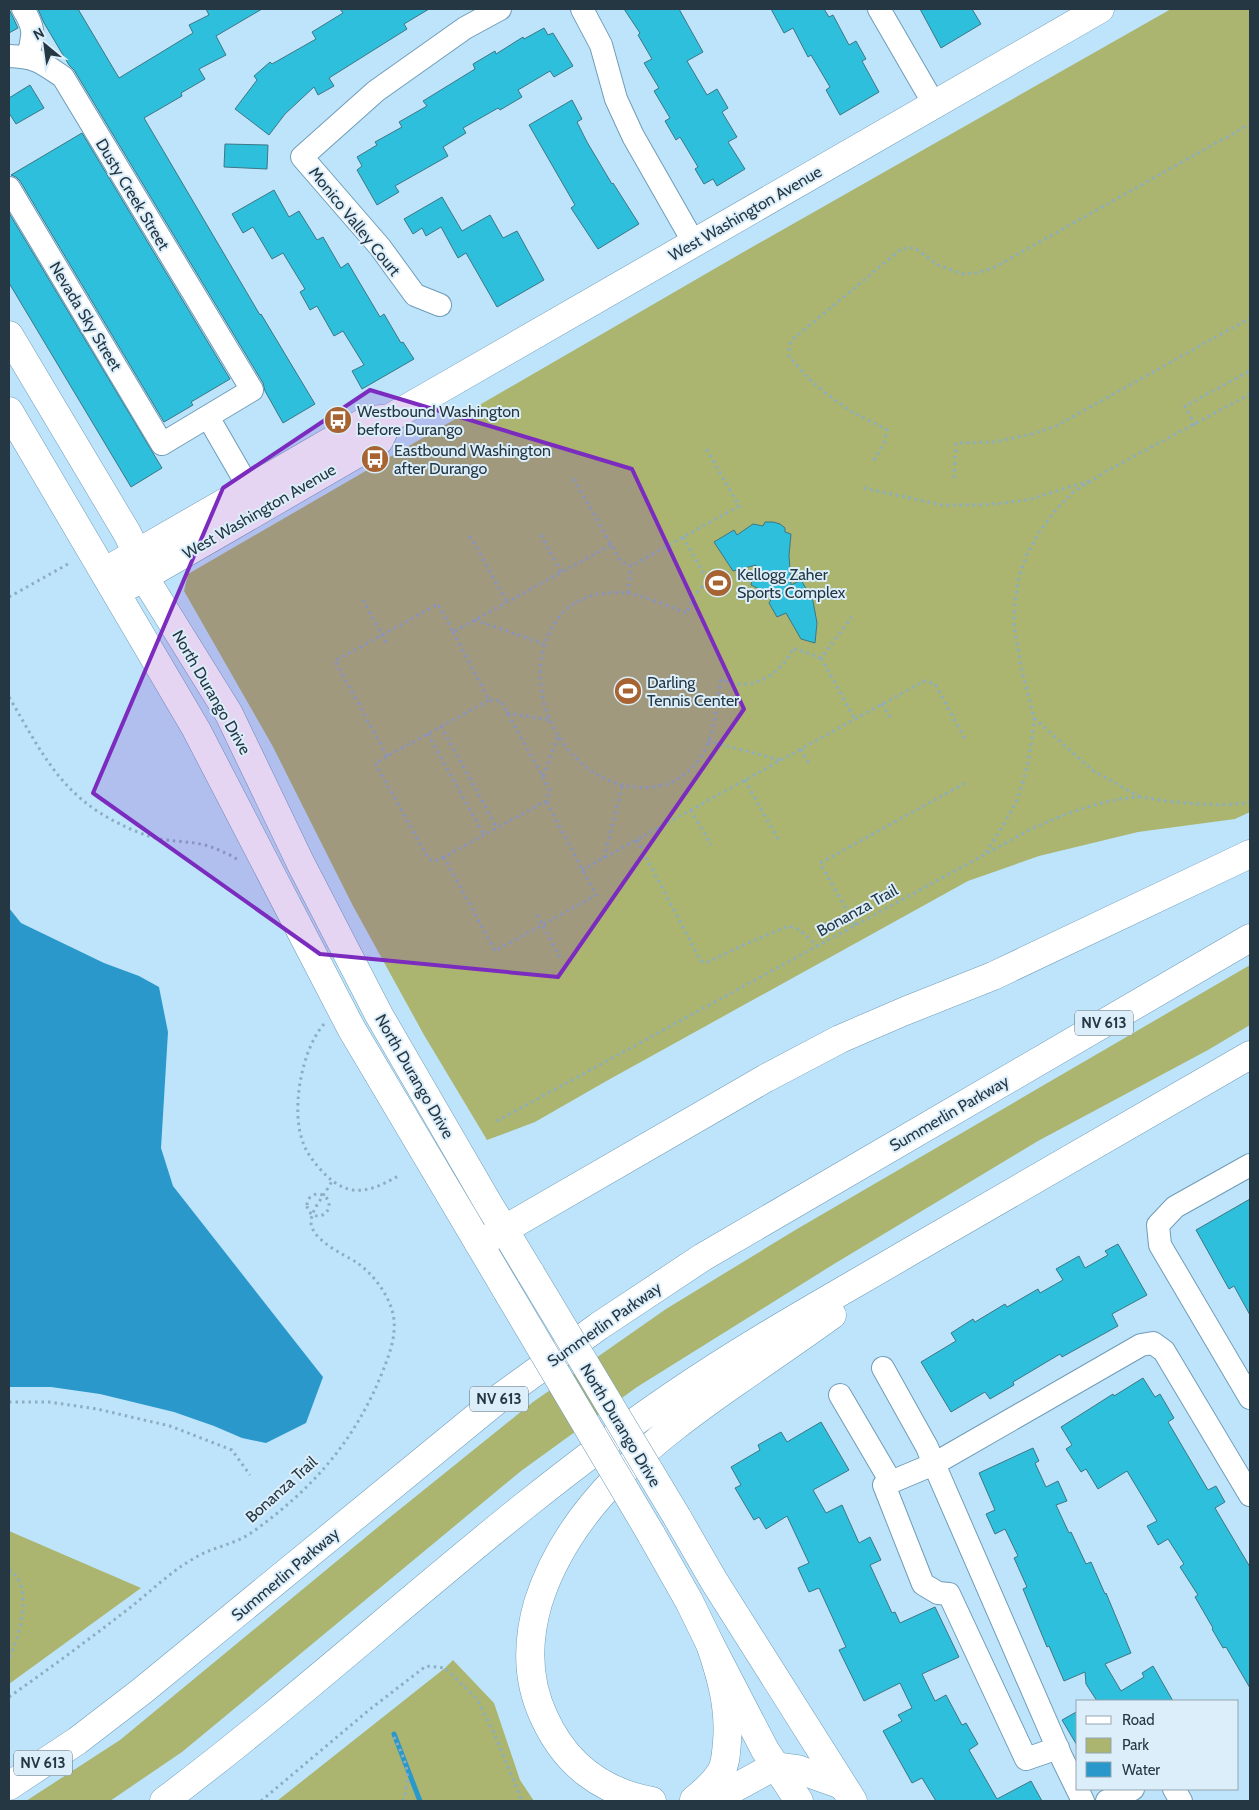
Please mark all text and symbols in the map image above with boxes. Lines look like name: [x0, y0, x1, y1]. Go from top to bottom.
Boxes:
north arrow: [20, 20, 70, 70]
text: N: [30, 23, 47, 44]
street label: Dusty Creek Street: [92, 135, 174, 254]
street label: West Washington Avenue: [665, 162, 825, 265]
street label: Monico Valley Court: [305, 163, 405, 280]
street label: Nevada Sky Street: [45, 258, 126, 375]
place label: Westbound Washington before Durango: [357, 402, 520, 439]
bus stop icon: Westbound Washington before Durango: [323, 405, 353, 435]
place label: Eastbound Washington after Durango: [394, 441, 551, 478]
bus stop icon: Eastbound Washington after Durango: [360, 444, 390, 474]
street label: West Washington Avenue: [179, 460, 339, 563]
place label: Kellogg Zaher Sports Complex: [737, 565, 846, 602]
sports icon: Kellogg Zaher Sports Complex: [703, 568, 733, 598]
street label: North Durango Drive: [168, 627, 255, 758]
place label: Darling Tennis Center: [647, 673, 740, 710]
sports icon: Darling Tennis Center: [613, 676, 643, 706]
street label: Bonanza Trail: [813, 880, 901, 940]
road number: NV 613: [1075, 1010, 1133, 1036]
street label: North Durango Drive: [371, 1011, 458, 1142]
street label: Summerlin Parkway: [886, 1072, 1012, 1155]
street label: Summerlin Parkway: [544, 1278, 665, 1371]
street label: North Durango Drive: [576, 1360, 665, 1490]
road number: NV 613: [470, 1386, 528, 1412]
street label: Bonanza Trail: [242, 1452, 321, 1526]
street label: Summerlin Parkway: [228, 1524, 343, 1625]
legend: [1076, 1700, 1239, 1790]
text: Road: [1122, 1711, 1155, 1729]
text: Park: [1122, 1736, 1149, 1754]
road number: NV 613: [14, 1750, 72, 1776]
text: Water: [1122, 1761, 1160, 1779]

